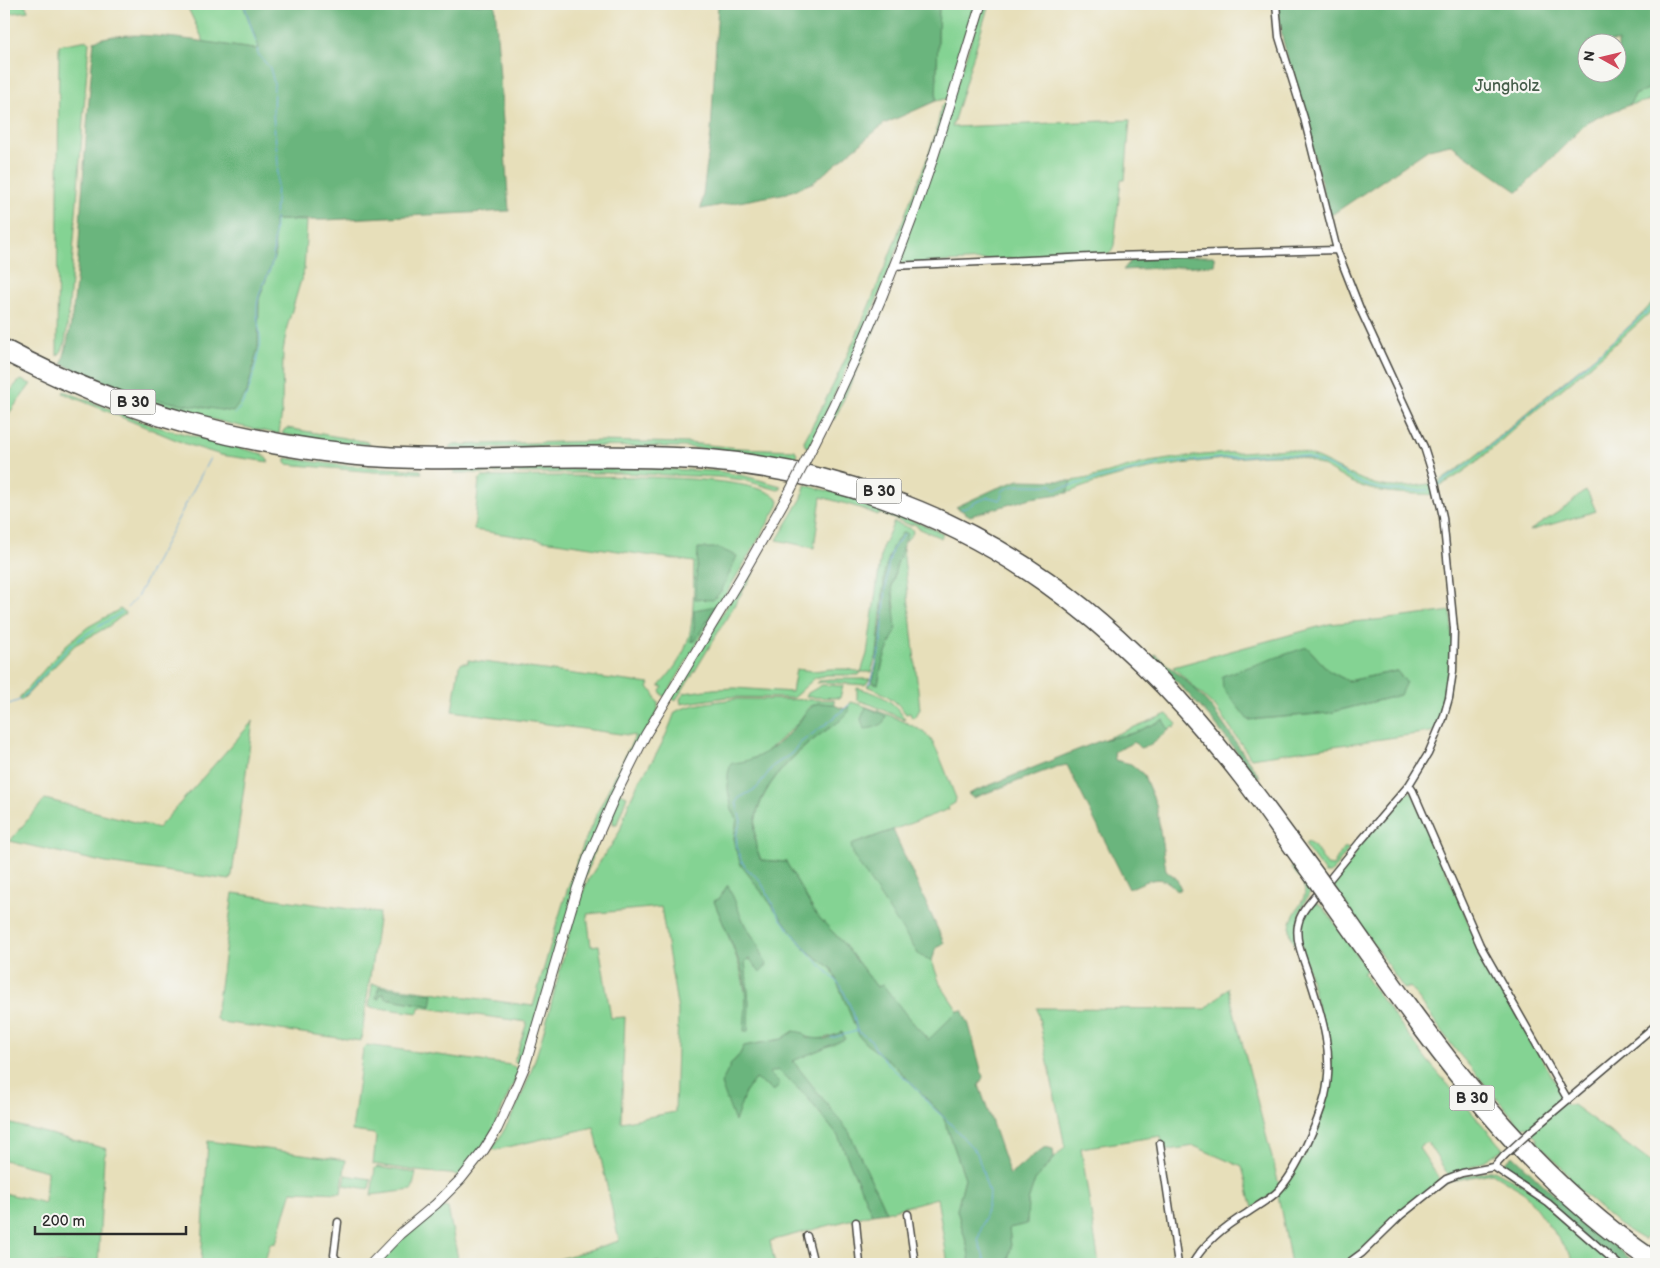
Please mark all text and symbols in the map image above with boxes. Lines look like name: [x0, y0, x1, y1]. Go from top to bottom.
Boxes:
north arrow: [1578, 32, 1628, 82]
text: N: [1580, 50, 1599, 63]
park label: Jungholz: [1475, 77, 1540, 96]
road number: B 30: [110, 390, 156, 414]
road number: B 30: [856, 478, 902, 504]
road number: B 30: [1450, 1086, 1494, 1110]
scale bar: [35, 1203, 186, 1235]
text: 200 m: [42, 1212, 85, 1231]

